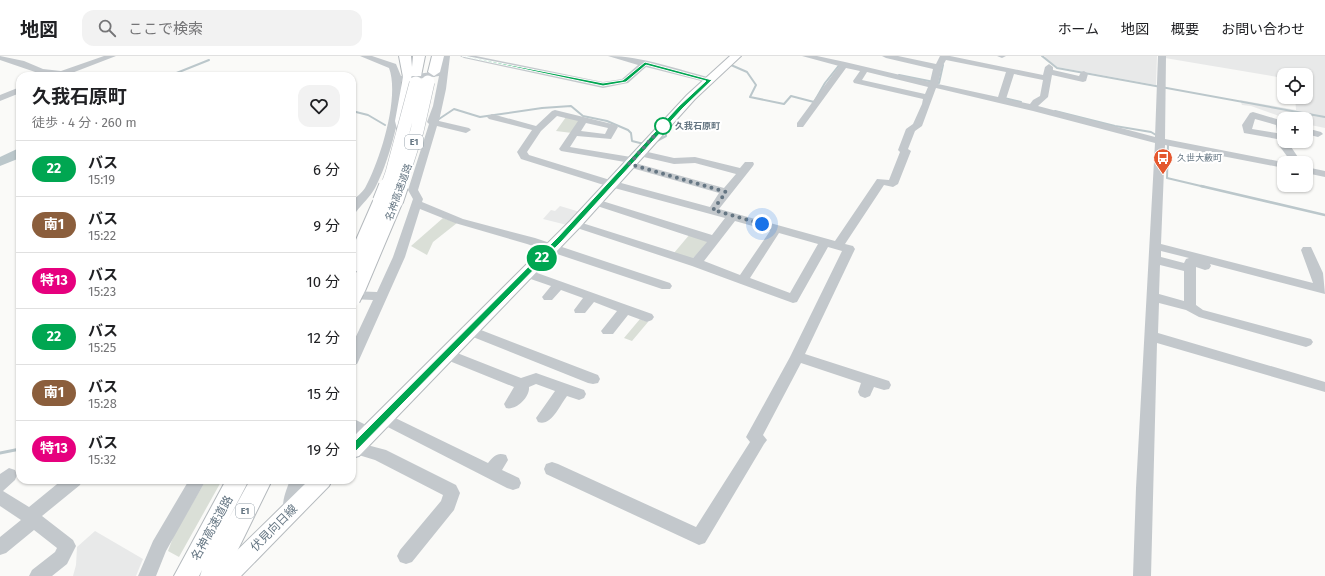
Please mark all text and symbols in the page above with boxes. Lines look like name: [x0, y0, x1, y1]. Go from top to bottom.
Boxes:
search box: [82, 10, 362, 46]
icon: search: [96, 17, 118, 39]
text: 地図: [20, 18, 58, 41]
text: ここで検索: [128, 20, 203, 38]
text: ホーム: [1057, 21, 1099, 38]
text: 地図: [1121, 21, 1149, 38]
text: 概要: [1171, 21, 1199, 38]
text: お問い合わせ: [1221, 21, 1305, 38]
map controls: [1277, 68, 1313, 192]
button: locate: [1277, 68, 1313, 104]
text: 久我石原町: [32, 85, 127, 108]
button: heart: [298, 85, 340, 127]
button: +: [1277, 112, 1313, 148]
text: 徒歩 · 4 分 · 260 m: [32, 115, 137, 130]
marker: 久我石原町: [654, 117, 672, 135]
place label: 久我石原町: [675, 121, 720, 131]
road number: E1: [405, 135, 423, 149]
bus stop icon: 久世大藪町: [1152, 147, 1174, 175]
place label: 久世大藪町: [1177, 153, 1222, 163]
text: バス: [88, 154, 118, 172]
button: −: [1277, 156, 1313, 192]
text: 22: [47, 160, 61, 177]
text: 6 分: [313, 161, 340, 179]
street label: 名神高速道路: [383, 162, 415, 223]
text: 15:19: [88, 172, 115, 187]
text: バス: [88, 210, 118, 228]
your location: [752, 214, 772, 234]
text: 南1: [44, 216, 64, 233]
text: 9 分: [313, 217, 340, 235]
text: 15:22: [88, 228, 116, 243]
line badge: 22: [524, 245, 560, 271]
text: 22: [535, 249, 549, 266]
text: バス: [88, 266, 118, 284]
text: 特13: [40, 272, 68, 289]
text: 10 分: [306, 273, 340, 291]
text: 15:23: [88, 284, 116, 299]
text: バス: [88, 322, 118, 340]
text: 22: [47, 328, 61, 345]
text: 12 分: [307, 329, 340, 347]
text: 15:25: [88, 340, 116, 355]
text: バス: [88, 378, 118, 396]
text: 南1: [44, 384, 64, 401]
text: 15 分: [307, 385, 340, 403]
text: 15:28: [88, 396, 117, 411]
text: バス: [88, 434, 118, 452]
text: 特13: [40, 440, 68, 457]
text: 19 分: [307, 441, 340, 459]
text: 15:32: [88, 452, 116, 467]
street label: 名神高速道路: [188, 493, 236, 563]
street label: 伏見向日線: [248, 502, 300, 554]
road number: E1: [236, 504, 254, 518]

